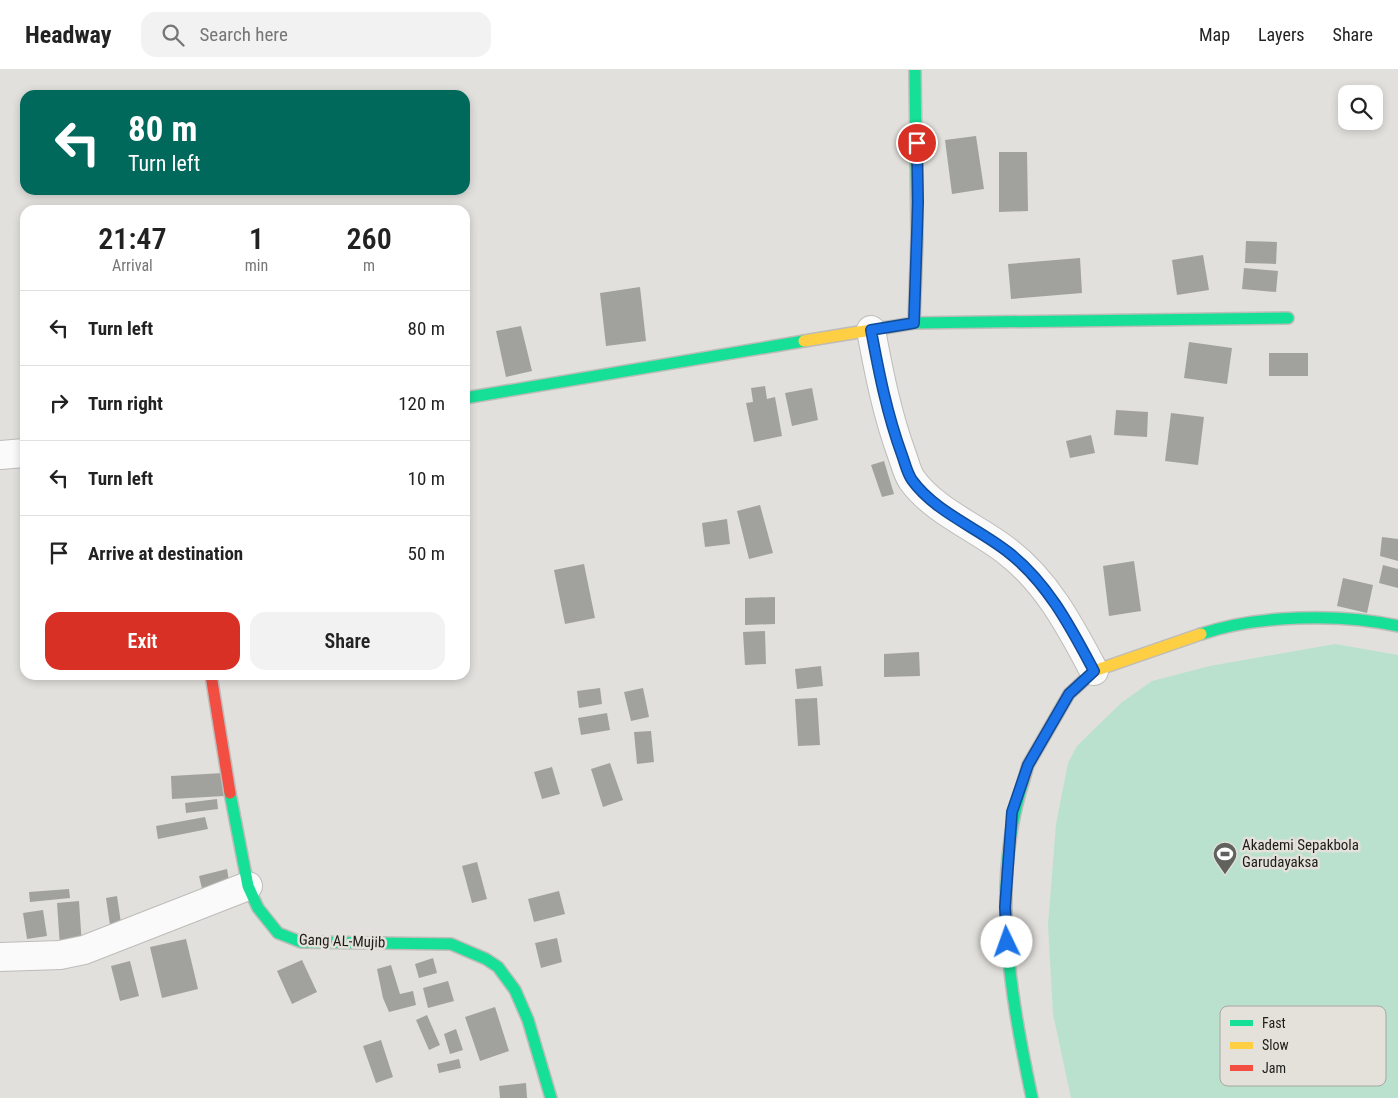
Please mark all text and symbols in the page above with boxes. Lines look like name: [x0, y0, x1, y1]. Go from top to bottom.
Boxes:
search box: [141, 12, 491, 57]
text: Headway: [25, 21, 111, 49]
icon: search: [159, 21, 187, 49]
text: Search here: [199, 23, 288, 46]
text: Map: [1199, 24, 1230, 45]
text: Layers: [1258, 24, 1305, 45]
text: Share: [1333, 24, 1373, 45]
map controls: [1338, 85, 1383, 130]
button: search: [1338, 85, 1383, 130]
text: 80 m: [128, 109, 197, 150]
icon: left: [45, 110, 110, 175]
pin: [896, 122, 938, 164]
icon: arrive: [903, 129, 931, 157]
text: Turn left: [128, 151, 200, 176]
text: 21:47: [98, 221, 167, 256]
text: 1: [249, 221, 264, 256]
text: 260: [346, 221, 392, 256]
text: Arrival: [112, 256, 153, 275]
text: min: [245, 256, 268, 275]
text: m: [363, 256, 375, 275]
icon: left: [45, 314, 73, 342]
text: Turn left: [88, 317, 153, 340]
text: 80 m: [408, 317, 445, 340]
icon: right: [45, 389, 73, 417]
text: Turn right: [88, 392, 163, 415]
text: 120 m: [398, 392, 445, 415]
icon: left: [45, 464, 73, 492]
text: Turn left: [88, 467, 153, 490]
text: 10 m: [408, 467, 445, 490]
icon: arrive: [45, 539, 73, 567]
text: Arrive at destination: [88, 542, 243, 565]
text: 50 m: [408, 542, 445, 565]
button: Exit: [45, 612, 240, 670]
button: Share: [250, 612, 445, 670]
place label: Akademi Sepakbola Garudayaksa: [1242, 836, 1359, 871]
sports icon: Akademi Sepakbola Garudayaksa: [1212, 841, 1238, 875]
position arrow: [980, 915, 1032, 967]
street label: Gang AL-Mujib: [298, 930, 386, 952]
legend: [1220, 1006, 1386, 1086]
text: Fast: [1262, 1015, 1286, 1031]
text: Slow: [1262, 1037, 1289, 1053]
text: Jam: [1262, 1060, 1286, 1076]

